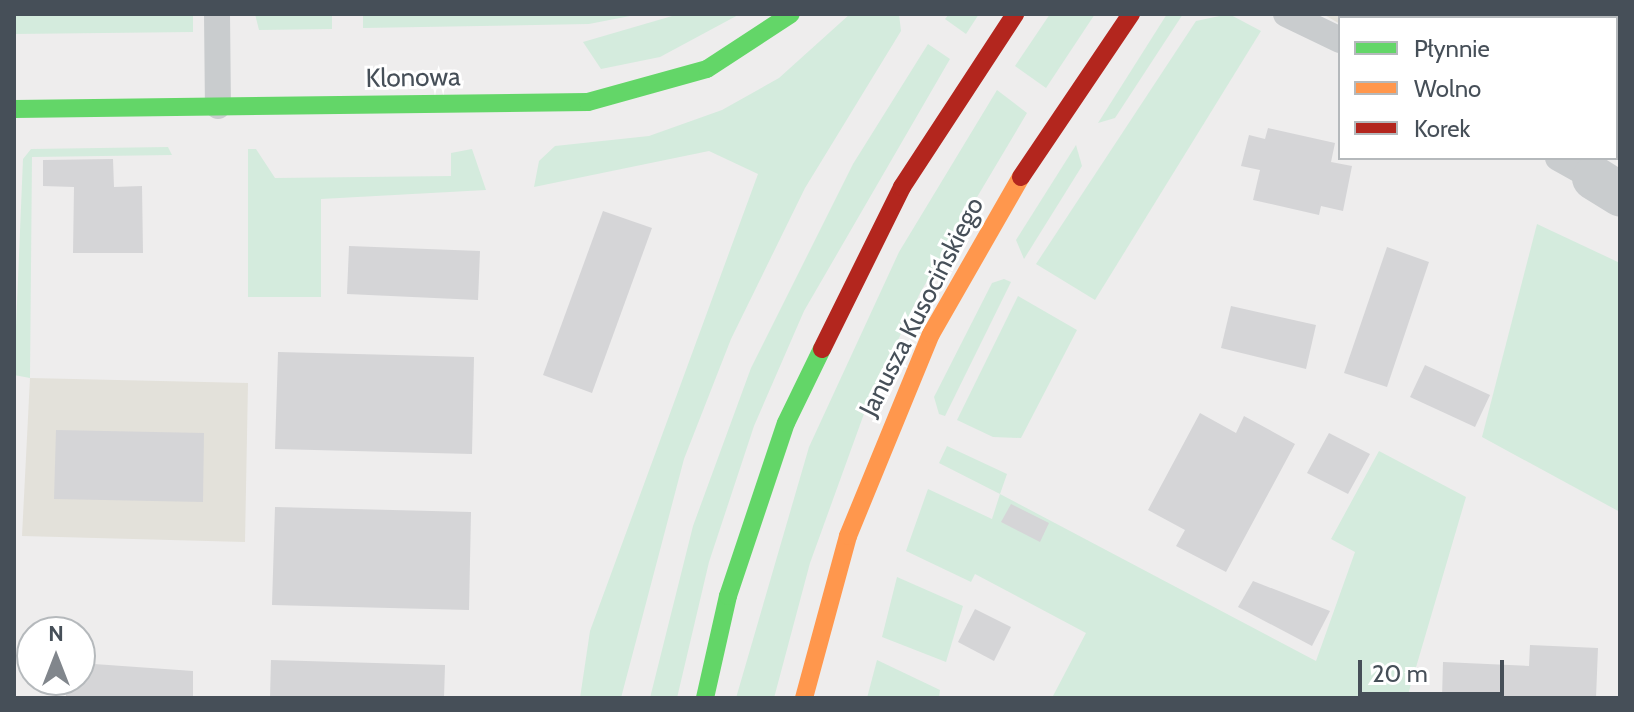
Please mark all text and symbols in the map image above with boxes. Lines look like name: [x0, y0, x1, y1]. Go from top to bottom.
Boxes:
legend: [1338, 16, 1618, 160]
text: Płynnie: [1414, 34, 1490, 63]
street label: Klonowa: [365, 62, 461, 94]
text: Wolno: [1414, 74, 1481, 103]
text: Korek: [1414, 114, 1470, 143]
street label: Janusza Kusocińskiego: [853, 192, 991, 422]
north arrow: [16, 616, 96, 696]
text: N: [48, 620, 64, 647]
scale bar: [1362, 644, 1508, 694]
text: 20 m: [1372, 659, 1428, 688]

